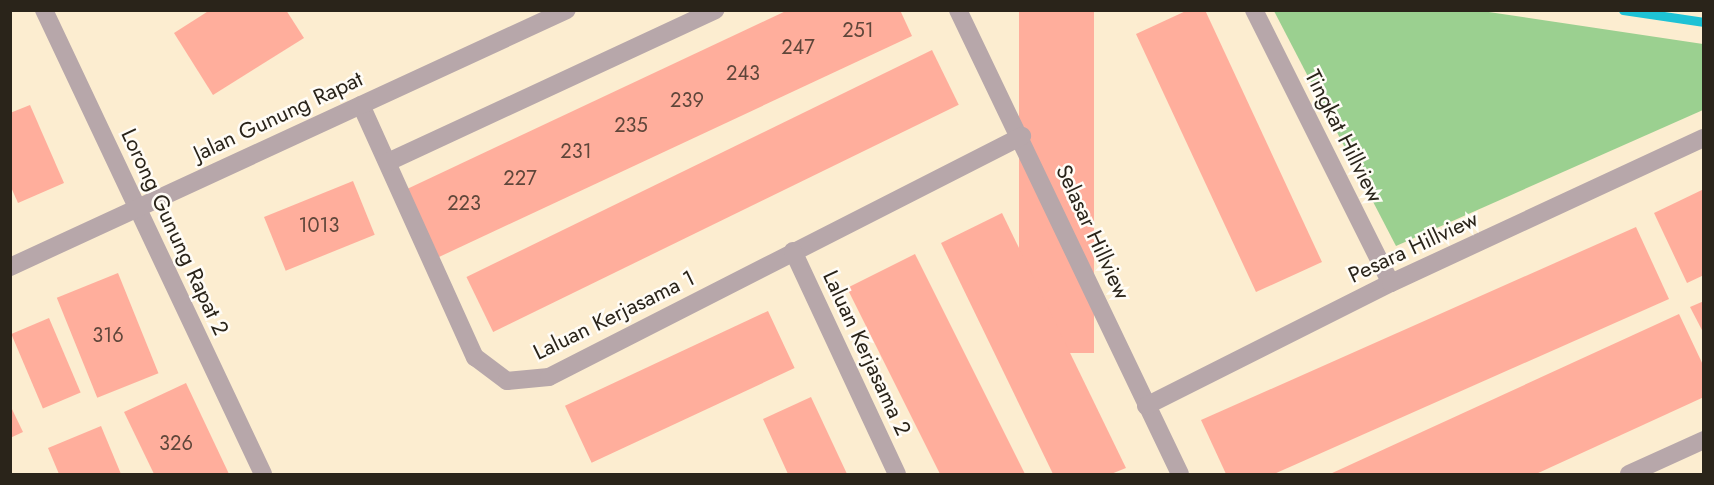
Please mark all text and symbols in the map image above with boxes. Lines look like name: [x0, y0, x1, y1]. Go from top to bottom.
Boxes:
house number: 251: [842, 18, 874, 42]
house number: 247: [781, 35, 815, 59]
house number: 243: [726, 61, 760, 85]
street label: Jalan Gunung Rapat: [189, 65, 367, 167]
street label: Tingkat Hillview: [1299, 65, 1389, 207]
house number: 239: [670, 88, 704, 112]
house number: 235: [614, 113, 648, 137]
street label: Lorong Gunung Rapat 2: [116, 125, 234, 339]
house number: 231: [560, 139, 592, 163]
street label: Selasar Hillview: [1050, 160, 1136, 304]
house number: 227: [503, 166, 537, 190]
house number: 223: [447, 191, 481, 215]
street label: Pesara Hillview: [1344, 205, 1482, 289]
house number: 1013: [299, 213, 339, 237]
street label: Laluan Kerjasama 1: [529, 265, 699, 365]
street label: Laluan Kerjasama 2: [817, 266, 917, 440]
house number: 316: [92, 323, 124, 347]
house number: 326: [159, 431, 193, 455]

